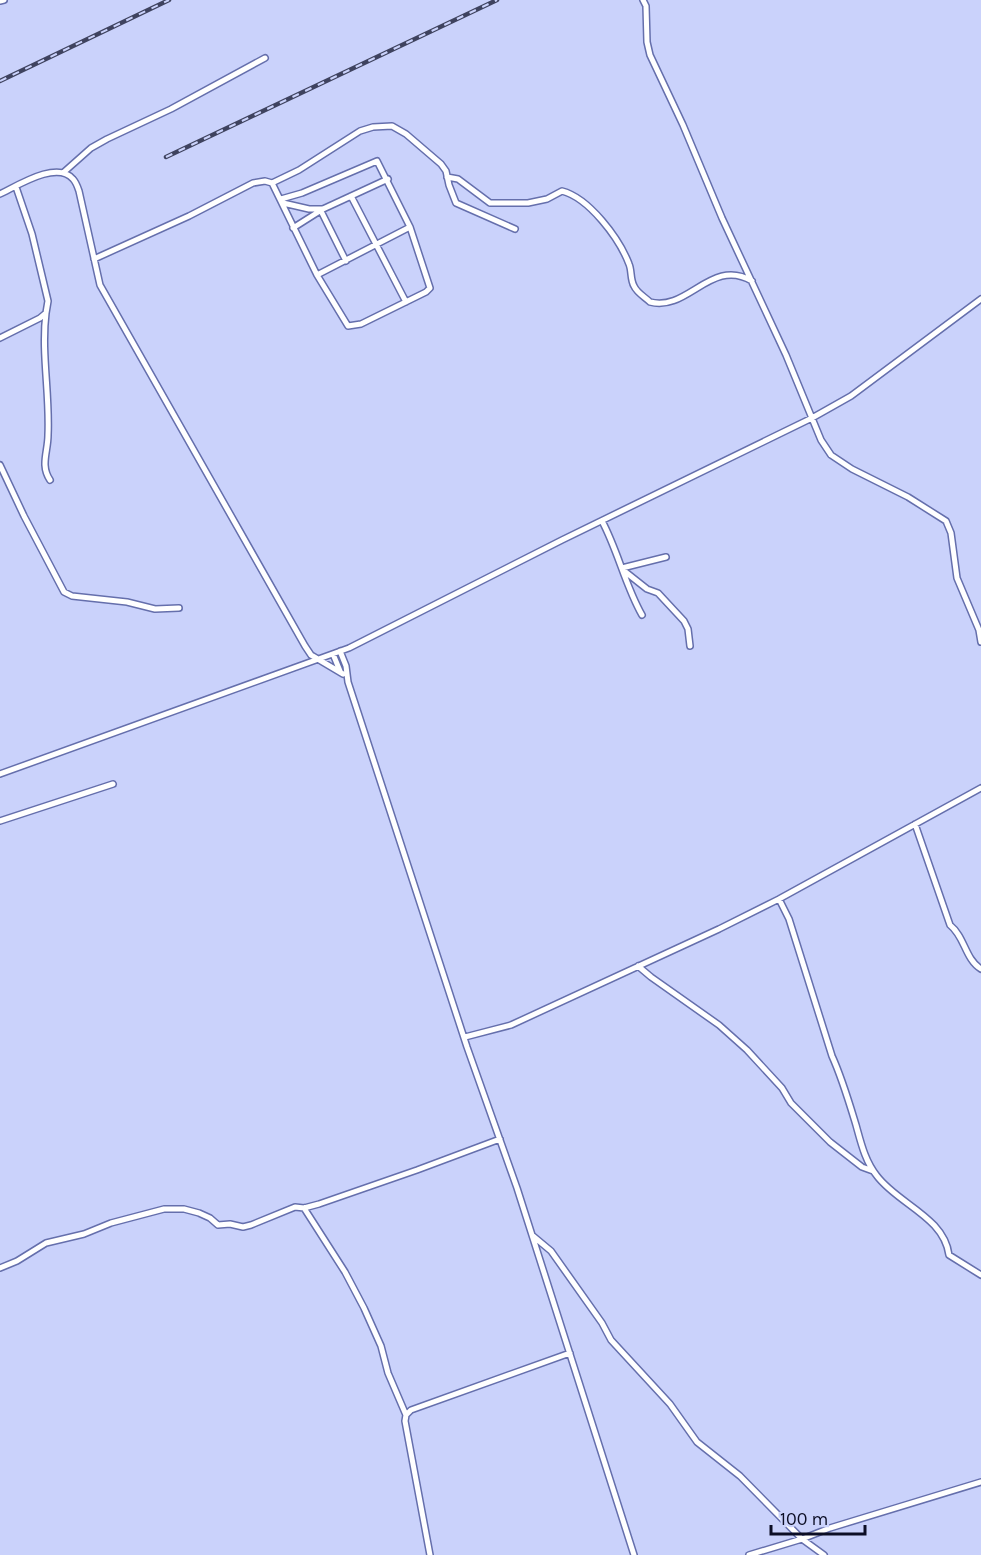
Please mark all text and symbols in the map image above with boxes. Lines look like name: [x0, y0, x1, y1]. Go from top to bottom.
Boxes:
scale bar: [771, 1498, 866, 1536]
text: 100 m: [780, 1508, 828, 1530]

